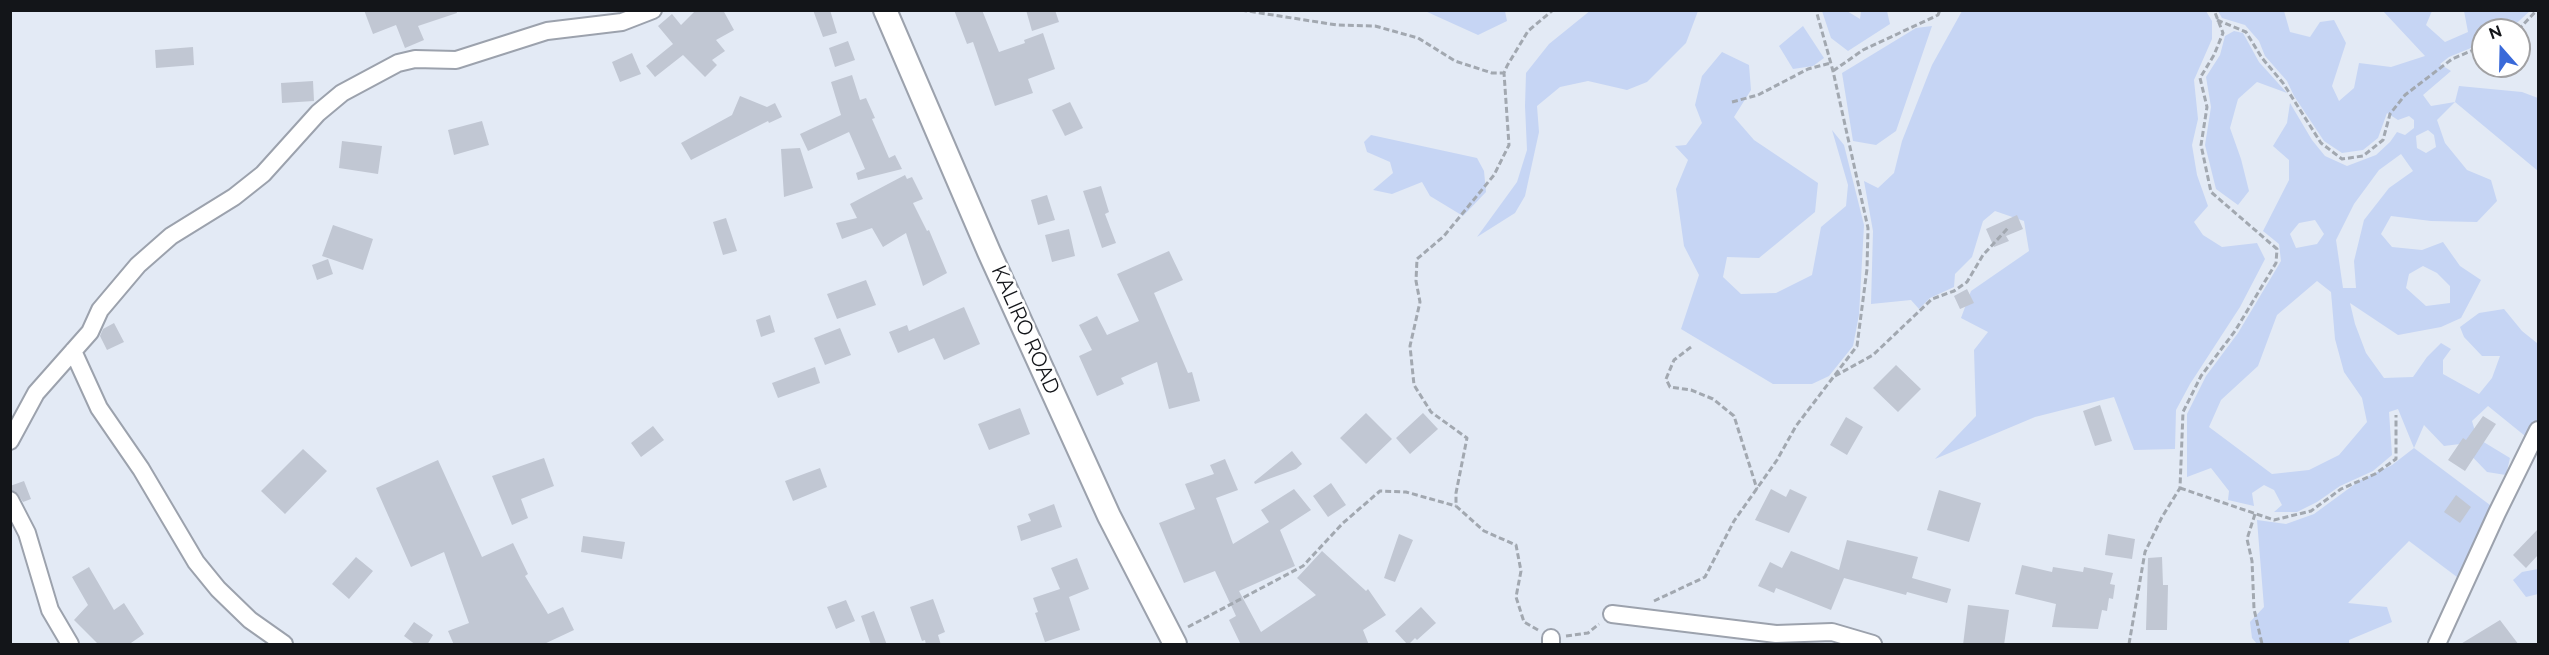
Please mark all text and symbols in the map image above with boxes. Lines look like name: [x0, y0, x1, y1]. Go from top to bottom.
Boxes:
north arrow: [2471, 18, 2531, 78]
text: N: [2486, 21, 2504, 44]
street label: KALIRO ROAD: [985, 262, 1065, 398]

